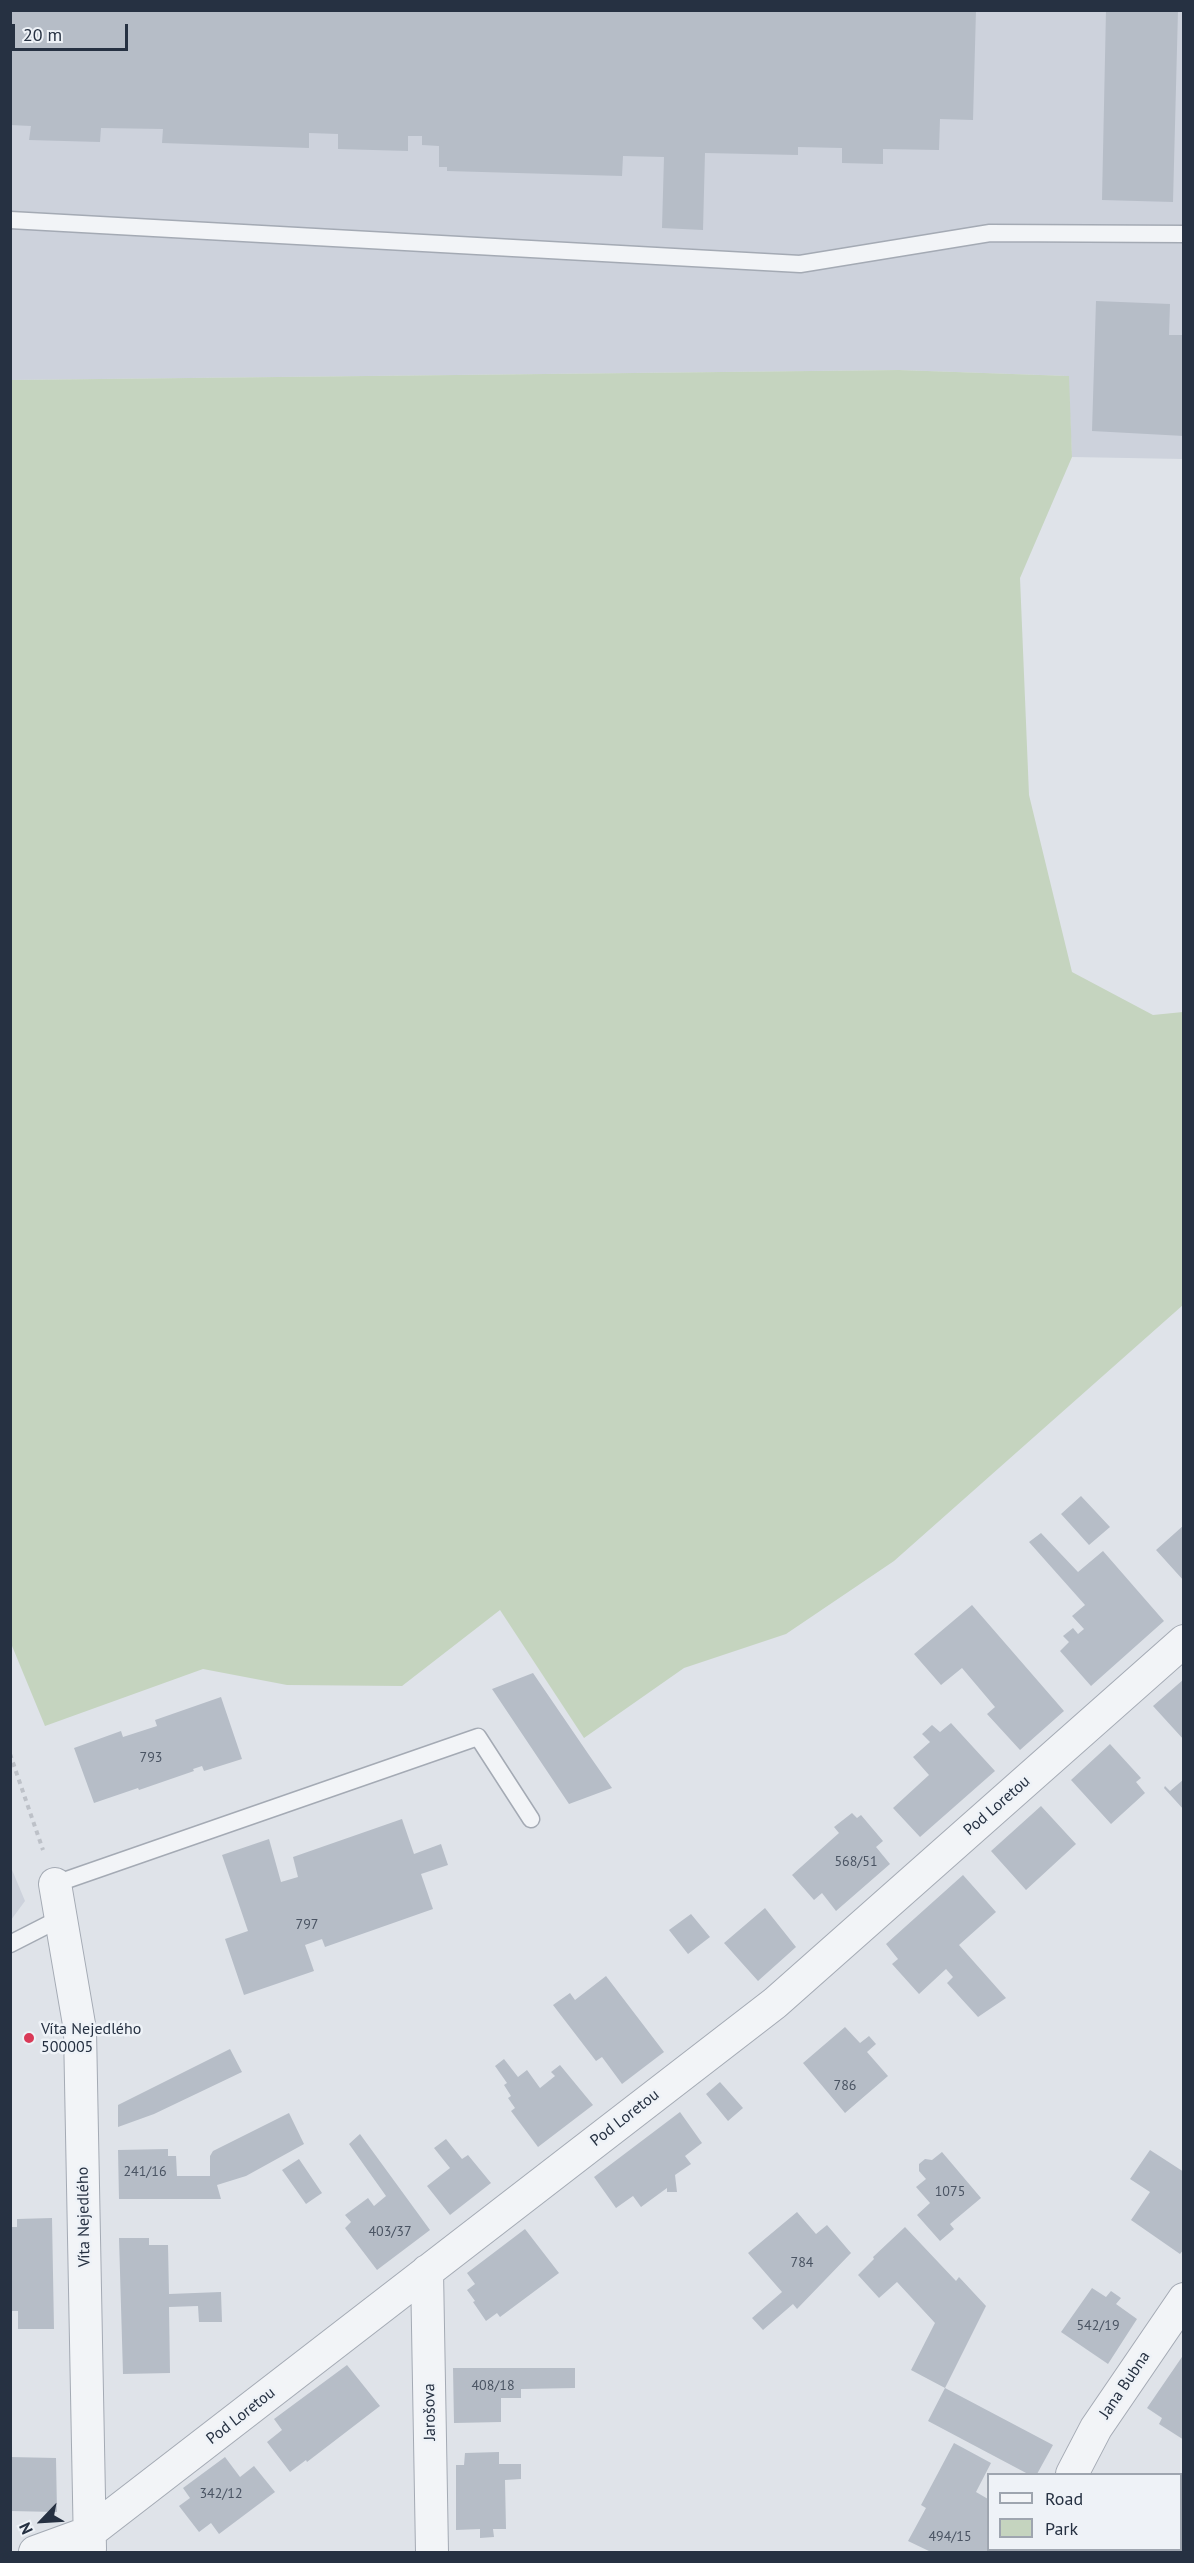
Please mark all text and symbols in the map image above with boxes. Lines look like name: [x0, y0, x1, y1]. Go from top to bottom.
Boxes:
scale bar: [15, 12, 130, 50]
text: 20 m: [23, 23, 62, 46]
house number: 793: [140, 1750, 162, 1766]
street label: Pod Loretou: [960, 1772, 1034, 1840]
house number: 568/51: [834, 1854, 878, 1870]
house number: 797: [296, 1917, 318, 1933]
place label: Víta Nejedlého 500005: [41, 2019, 141, 2057]
marker: Víta Nejedlého 500005: [22, 2031, 36, 2045]
house number: 786: [834, 2078, 856, 2094]
street label: Pod Loretou: [587, 2085, 663, 2151]
house number: 241/16: [123, 2164, 167, 2180]
street label: Víta Nejedlého: [74, 2167, 94, 2267]
house number: 1075: [935, 2184, 965, 2200]
house number: 403/37: [368, 2224, 412, 2240]
house number: 784: [791, 2255, 813, 2271]
house number: 542/19: [1076, 2318, 1120, 2334]
street label: Jana Bubna: [1096, 2348, 1154, 2422]
house number: 408/18: [471, 2378, 515, 2394]
street label: Pod Loretou: [203, 2383, 279, 2449]
street label: Jarošova: [420, 2383, 440, 2441]
legend: [987, 2473, 1182, 2551]
house number: 342/12: [199, 2486, 243, 2502]
text: Road: [1045, 2487, 1083, 2510]
north arrow: [12, 2491, 72, 2551]
text: Park: [1045, 2517, 1078, 2540]
text: N: [14, 2520, 37, 2538]
house number: 494/15: [928, 2529, 972, 2545]

